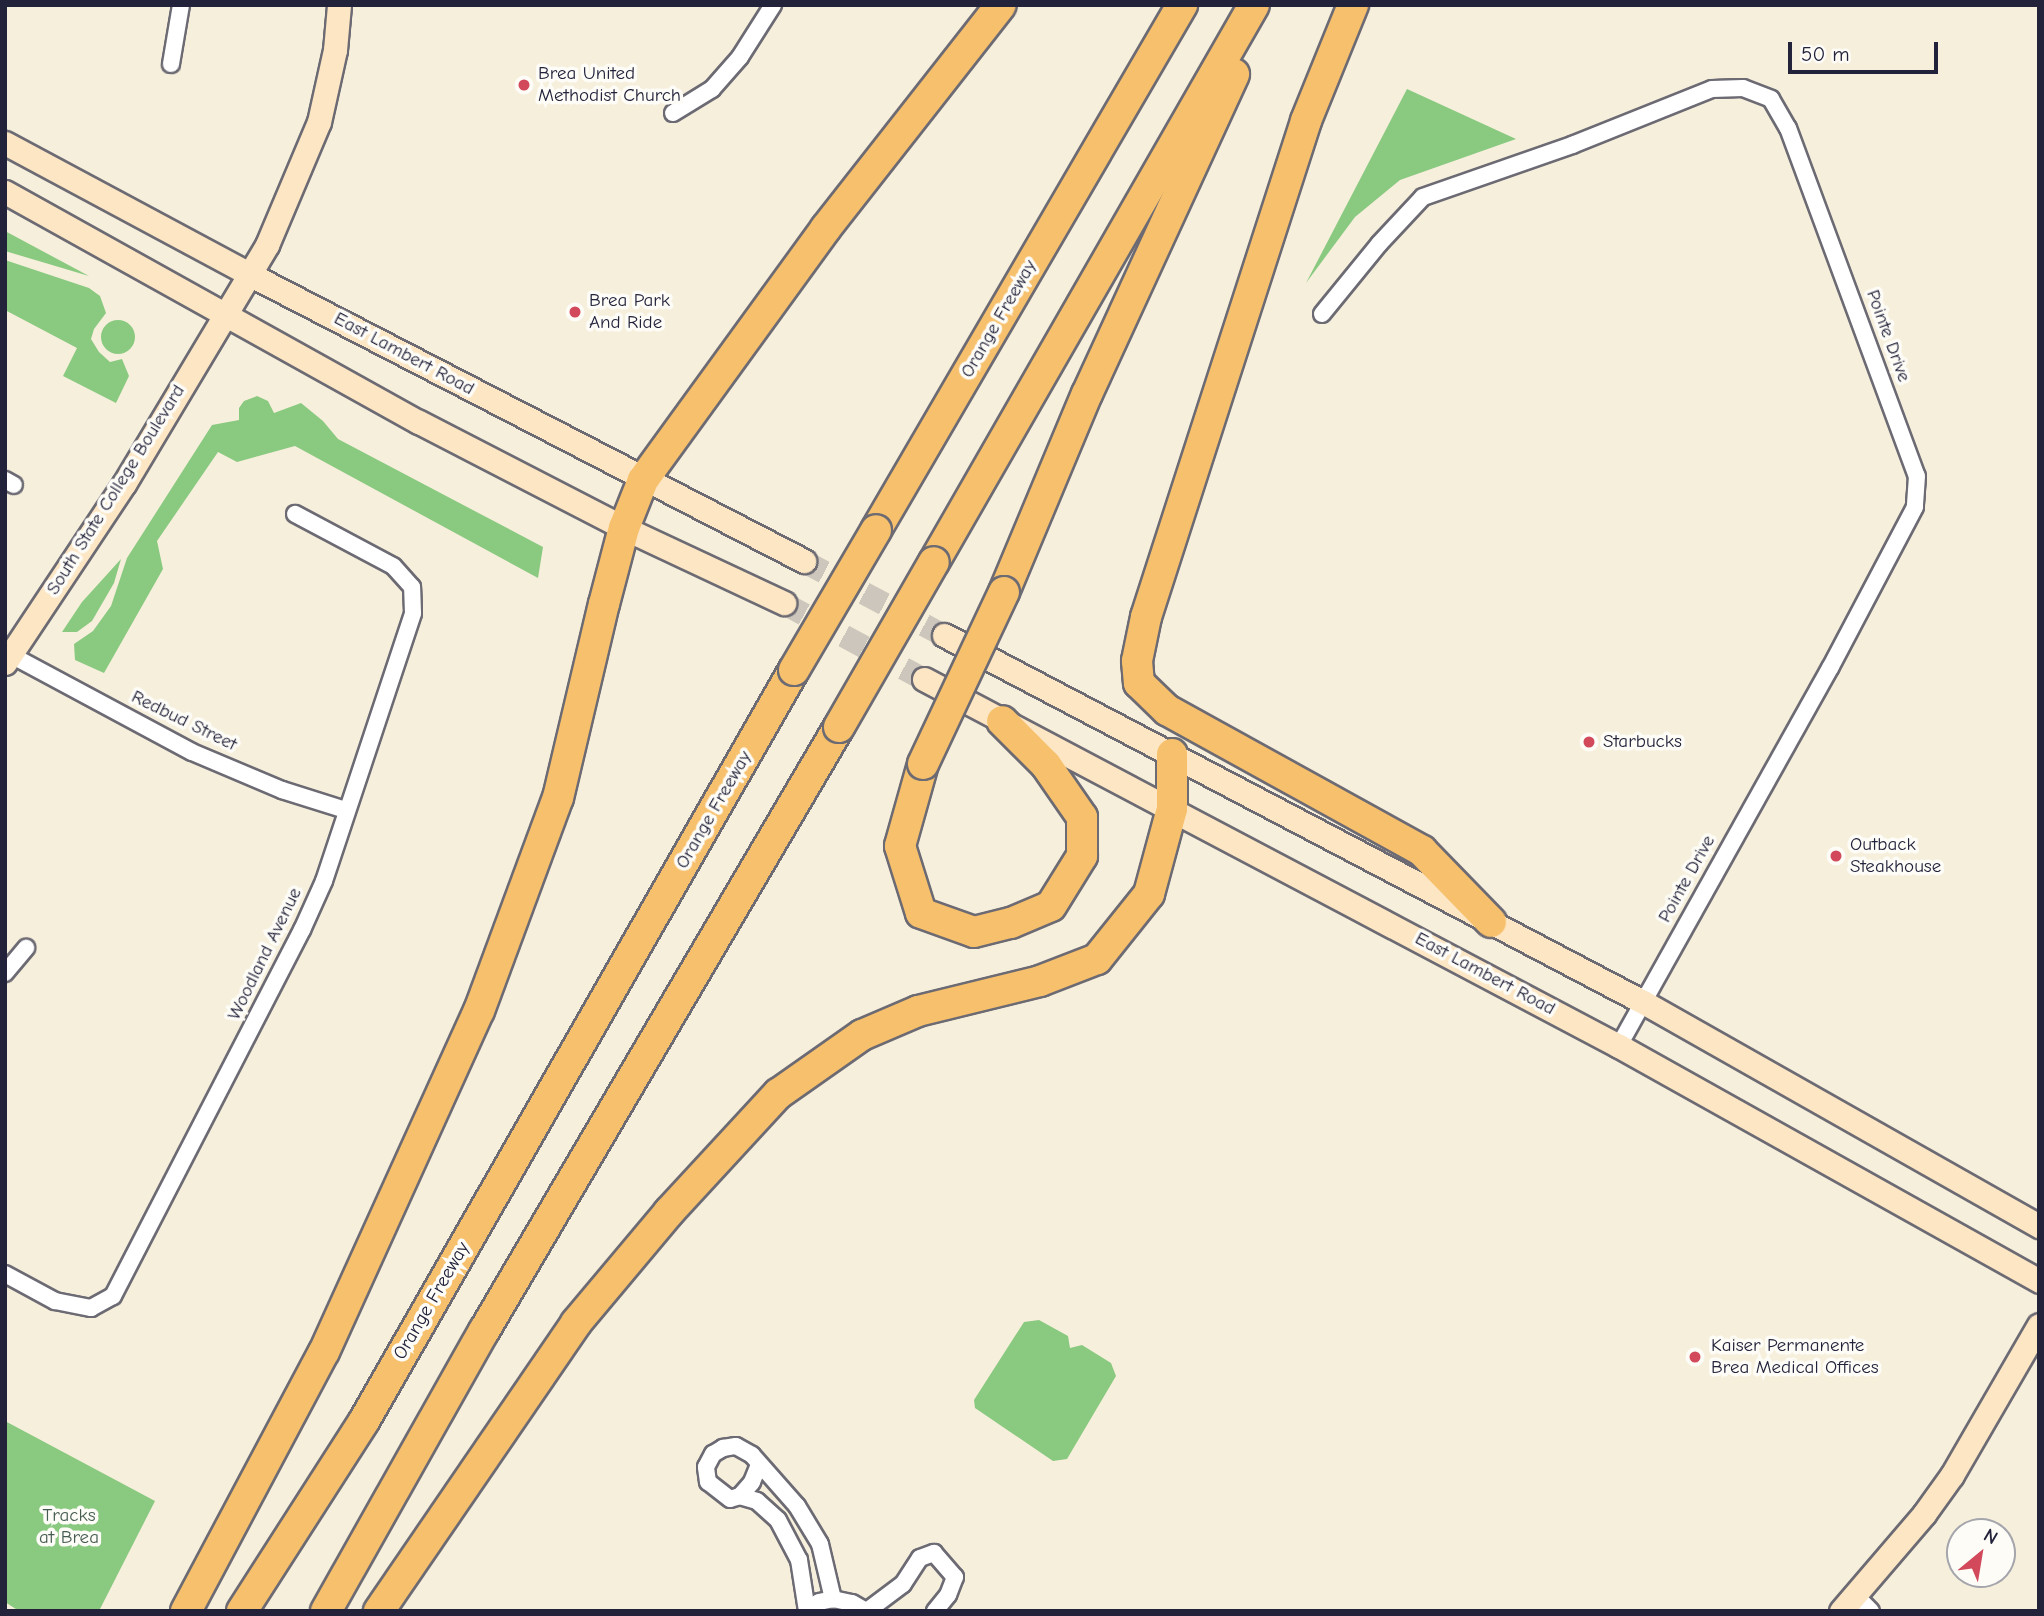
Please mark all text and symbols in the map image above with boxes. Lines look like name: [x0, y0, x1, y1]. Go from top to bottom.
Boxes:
scale bar: [1792, 28, 1942, 72]
text: 50 m: [1801, 42, 1850, 66]
place label: Brea United Methodist Church: [538, 63, 681, 107]
marker: Brea United Methodist Church: [516, 77, 532, 93]
street label: Orange Freeway: [956, 256, 1042, 382]
street label: Pointe Drive: [1861, 287, 1915, 385]
place label: Brea Park And Ride: [589, 290, 670, 334]
marker: Brea Park And Ride: [567, 304, 583, 320]
street label: East Lambert Road: [330, 307, 478, 401]
street label: South State College Boulevard: [42, 381, 190, 599]
street label: Redbud Street: [128, 686, 240, 756]
place label: Starbucks: [1603, 731, 1682, 753]
marker: Starbucks: [1581, 734, 1597, 750]
street label: Orange Freeway: [671, 747, 757, 873]
street label: Pointe Drive: [1654, 831, 1720, 927]
place label: Outback Steakhouse: [1850, 834, 1941, 878]
marker: Outback Steakhouse: [1828, 848, 1844, 864]
street label: Woodland Avenue: [223, 884, 307, 1024]
street label: East Lambert Road: [1411, 927, 1559, 1021]
street label: Orange Freeway: [389, 1238, 475, 1364]
place label: Kaiser Permanente Brea Medical Offices: [1711, 1335, 1879, 1379]
marker: Kaiser Permanente Brea Medical Offices: [1685, 1347, 1705, 1367]
park label: Tracks at Brea: [39, 1505, 99, 1549]
north arrow: [1946, 1518, 2016, 1588]
text: N: [1980, 1524, 2001, 1549]

